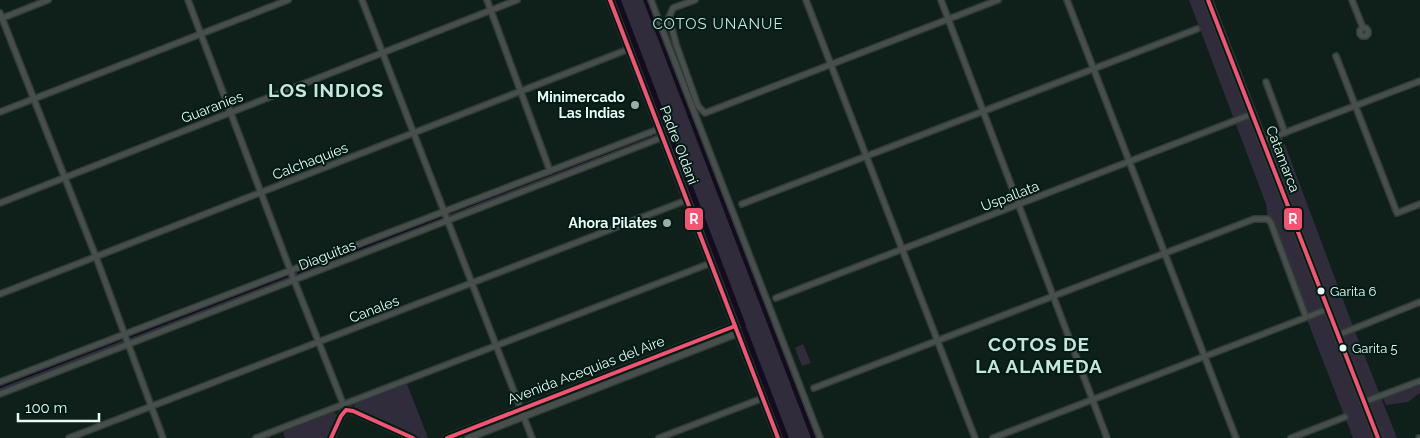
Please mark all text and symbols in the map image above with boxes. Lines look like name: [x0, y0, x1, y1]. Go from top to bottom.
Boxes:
district label: COTOS UNANUE: [652, 15, 784, 33]
district label: LOS INDIOS: [268, 79, 384, 101]
street label: Guaraníes: [179, 88, 245, 126]
place label: Minimercado Las Indias: [537, 89, 626, 121]
marker: Minimercado Las Indias: [629, 99, 641, 111]
street label: Padre Oldani: [657, 103, 701, 187]
street label: Catamarca: [1263, 123, 1303, 195]
street label: Calchaquíes: [270, 139, 350, 183]
street label: Uspallata: [979, 178, 1041, 214]
line badge: R: [684, 207, 704, 231]
line badge: R: [1283, 207, 1303, 231]
text: R: [689, 211, 699, 227]
text: R: [1288, 211, 1298, 227]
place label: Ahora Pilates: [569, 215, 657, 231]
marker: Ahora Pilates: [661, 217, 673, 229]
street label: Diaguitas: [296, 237, 358, 273]
place label: Garita 6: [1330, 284, 1377, 299]
marker: Garita 6: [1316, 286, 1326, 296]
street label: Canales: [347, 292, 401, 326]
street label: Avenida Acequias del Aire: [505, 333, 667, 407]
district label: COTOS DE LA ALAMEDA: [975, 333, 1103, 377]
place label: Garita 5: [1352, 341, 1398, 356]
marker: Garita 5: [1338, 343, 1348, 353]
scale bar: [18, 390, 99, 422]
text: 100 m: [25, 399, 67, 417]

